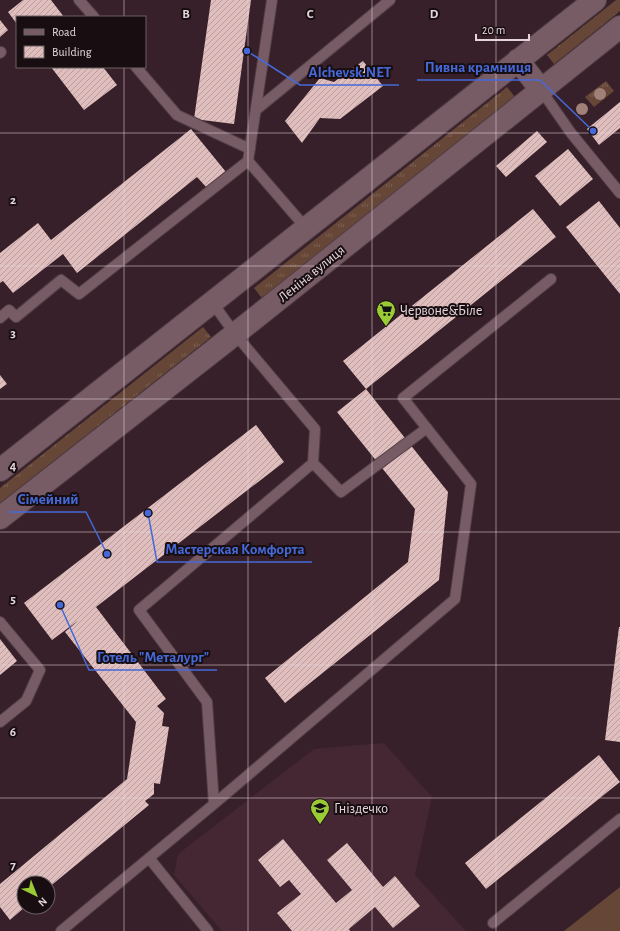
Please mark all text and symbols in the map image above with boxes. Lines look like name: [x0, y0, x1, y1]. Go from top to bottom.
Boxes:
text: B: [182, 8, 190, 21]
text: C: [307, 8, 314, 21]
text: D: [430, 8, 439, 21]
legend: [16, 16, 146, 68]
scale bar: [476, 16, 529, 42]
text: 20 m: [482, 24, 505, 36]
text: Road: [52, 26, 76, 38]
text: Building: [52, 46, 92, 58]
callout: Пивна крамниця: [417, 53, 540, 80]
callout: Alchevsk.NET: [300, 58, 399, 85]
text: Пивна крамниця: [425, 60, 531, 75]
text: Alchevsk.NET: [309, 65, 392, 80]
text: 2: [10, 194, 16, 207]
street label: Леніна вулиця: [276, 243, 348, 305]
supermarket icon: Червоне&Біле: [375, 299, 397, 327]
place label: Червоне&Біле: [400, 304, 482, 318]
text: 3: [10, 327, 16, 340]
text: 4: [10, 460, 17, 473]
callout: Сімейний: [9, 485, 86, 512]
text: Сімейний: [17, 492, 79, 507]
callout: Мастерская Комфорта: [157, 535, 312, 562]
text: Мастерская Комфорта: [165, 542, 305, 557]
text: 5: [10, 593, 16, 606]
callout: Готель "Металург": [89, 643, 217, 670]
text: Готель "Металург": [97, 650, 209, 665]
text: 6: [10, 726, 16, 739]
school or university icon: Гніздечко: [309, 797, 331, 825]
place label: Гніздечко: [334, 802, 388, 816]
text: 7: [10, 859, 16, 872]
north arrow: [16, 875, 56, 915]
text: N: [36, 895, 49, 909]

